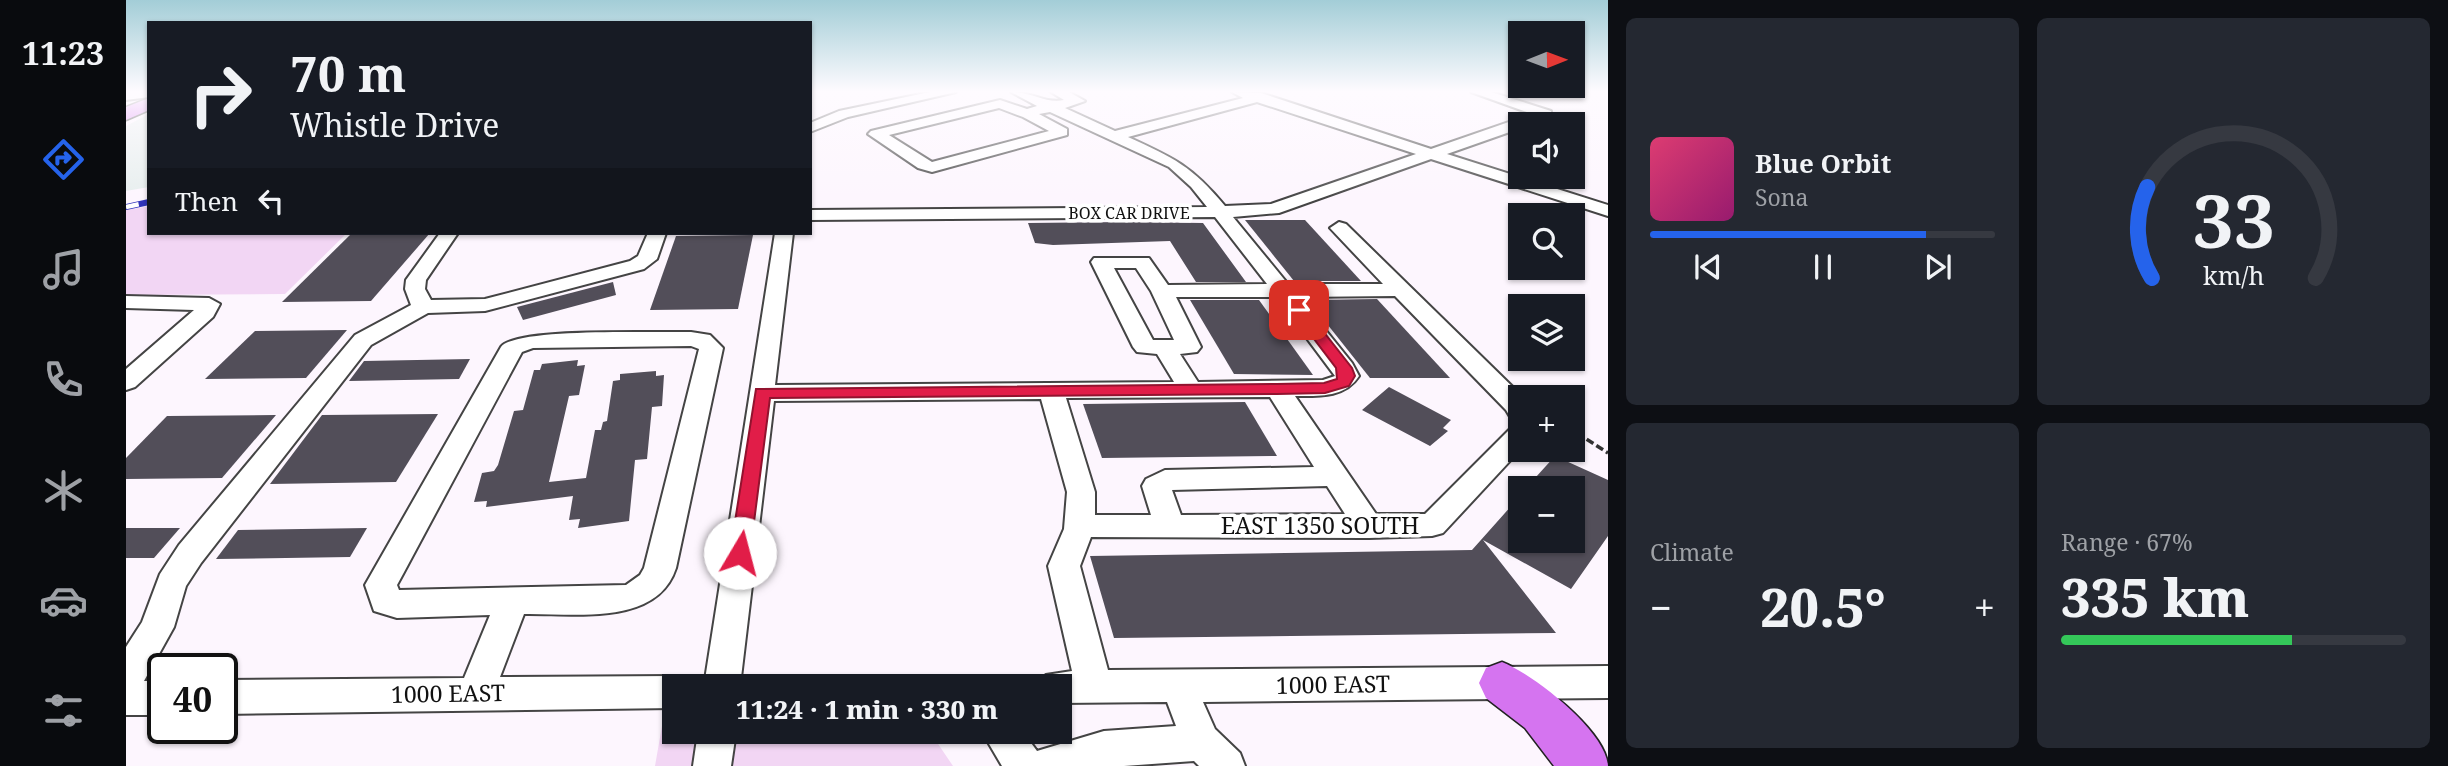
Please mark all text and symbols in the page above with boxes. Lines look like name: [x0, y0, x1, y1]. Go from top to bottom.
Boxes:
north arrow: [1508, 21, 1586, 98]
map controls: [1508, 21, 1585, 553]
text: 11:23: [22, 31, 104, 74]
text: 70 m: [290, 40, 406, 106]
icon: right: [175, 49, 266, 140]
text: Whistle Drive: [290, 103, 499, 146]
button: sound: [1508, 112, 1585, 189]
icon: directions: [39, 135, 88, 184]
text: Blue Orbit: [1755, 145, 1891, 181]
text: 33: [2192, 170, 2275, 269]
text: Sona: [1755, 181, 1809, 213]
icon: left: [252, 182, 290, 220]
text: Then: [175, 183, 238, 219]
street label: BOX CAR DRIVE: [1068, 202, 1190, 224]
button: search: [1508, 203, 1585, 280]
icon: music: [39, 245, 88, 294]
icon: previous: [1689, 248, 1727, 286]
icon: pause: [1804, 248, 1842, 286]
icon: next: [1919, 248, 1957, 286]
text: km/h: [2203, 258, 2264, 292]
pin: [1269, 280, 1329, 340]
icon: arrive: [1280, 291, 1318, 329]
button: layers: [1508, 294, 1585, 371]
icon: phone: [39, 355, 88, 404]
button: +: [1508, 385, 1585, 462]
icon: climate: [39, 466, 88, 515]
button: −: [1508, 476, 1585, 553]
street label: EAST 1350 SOUTH: [1221, 509, 1419, 541]
position arrow: [703, 516, 777, 590]
text: Range · 67%: [2061, 526, 2193, 558]
text: Climate: [1650, 536, 1734, 568]
text: 335 km: [2061, 561, 2249, 632]
text: 20.5°: [1760, 571, 1886, 642]
icon: car: [39, 576, 88, 625]
text: −: [1650, 581, 1672, 633]
text: +: [1974, 581, 1995, 633]
speed limit sign: 40: [147, 653, 238, 744]
street label: 1000 EAST: [1276, 667, 1390, 701]
street label: 1000 EAST: [391, 676, 505, 710]
icon: filters: [39, 686, 88, 735]
text: 11:24 · 1 min · 330 m: [736, 691, 998, 727]

